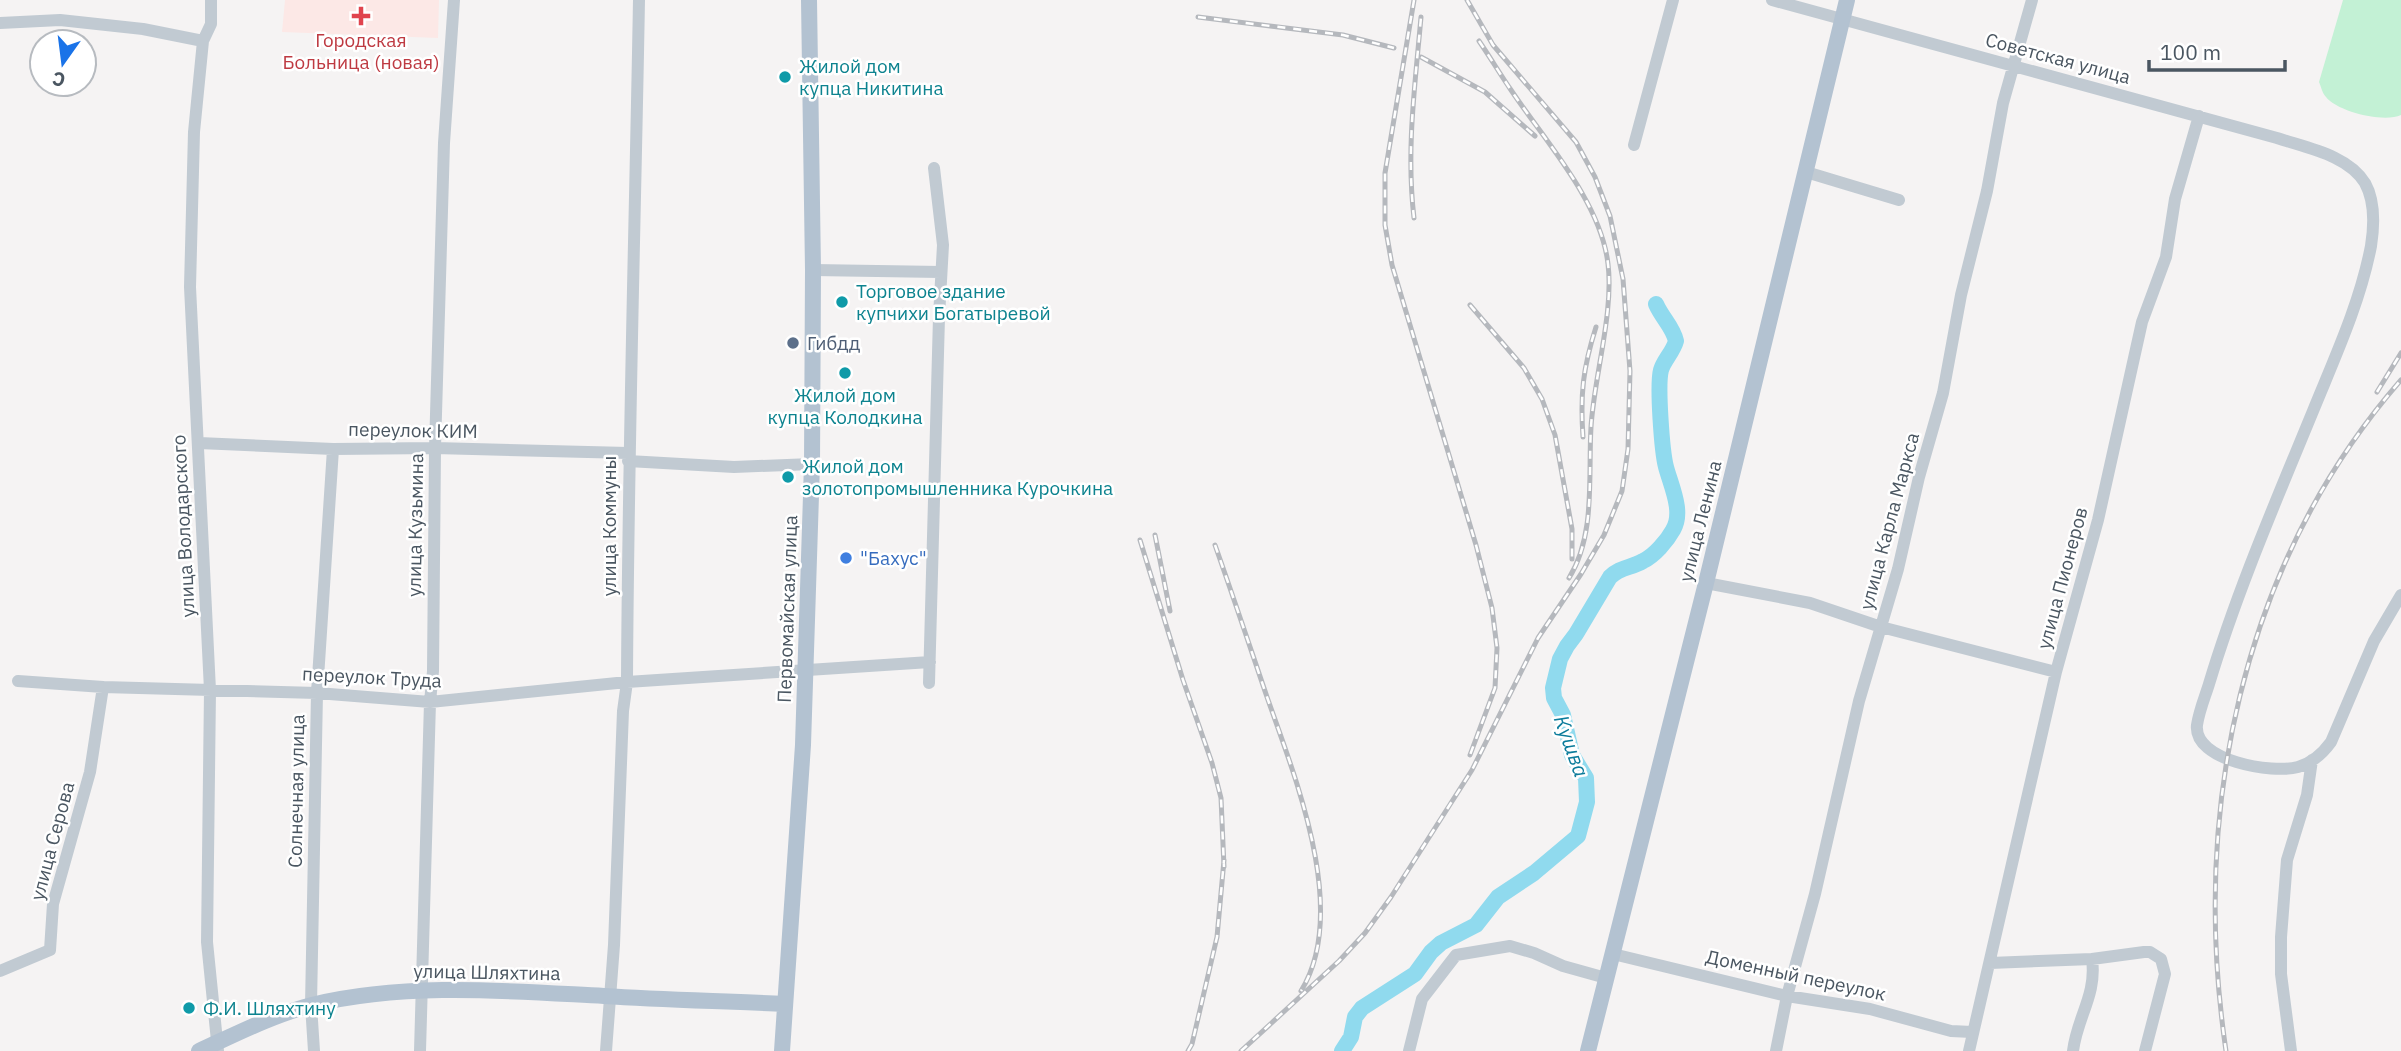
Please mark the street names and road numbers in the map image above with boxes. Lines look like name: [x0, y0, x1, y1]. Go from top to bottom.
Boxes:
street label: Советская улица: [1983, 27, 2133, 89]
street label: переулок КИМ: [348, 417, 478, 443]
street label: улица Карла Маркса: [1854, 430, 1924, 612]
street label: улица Володарского: [166, 434, 200, 618]
street label: улица Кузьмина: [402, 453, 428, 597]
street label: улица Коммуны: [597, 456, 621, 596]
street label: улица Ленина: [1673, 458, 1727, 584]
street label: улица Пионеров: [2032, 504, 2092, 652]
street label: Первомайская улица: [772, 515, 802, 703]
street label: переулок Труда: [302, 661, 442, 693]
street label: Солнечная улица: [283, 714, 309, 868]
street label: улица Серова: [25, 779, 79, 903]
street label: Доменный переулок: [1704, 944, 1888, 1006]
street label: улица Шляхтина: [413, 959, 561, 985]

